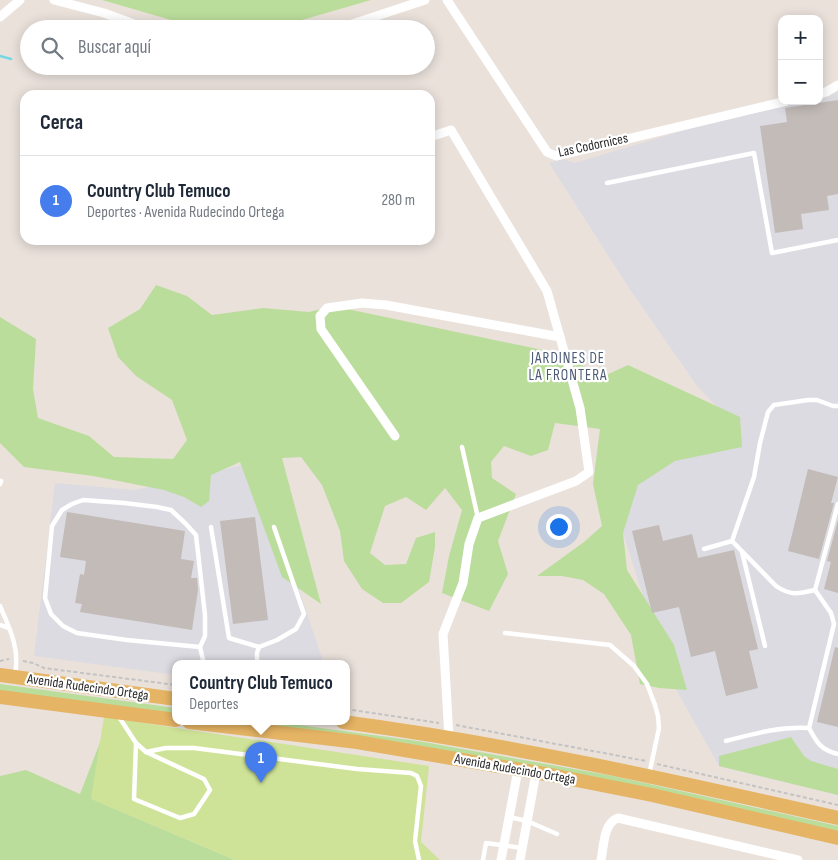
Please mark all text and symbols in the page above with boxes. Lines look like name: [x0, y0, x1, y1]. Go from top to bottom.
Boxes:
map controls: [778, 15, 823, 105]
button: +: [778, 15, 823, 60]
search box: [20, 20, 435, 75]
icon: search: [38, 34, 66, 62]
text: Buscar aquí: [78, 36, 151, 59]
button: −: [778, 60, 823, 105]
text: Cerca: [40, 110, 83, 135]
street label: Las Codornices: [557, 129, 629, 161]
text: Country Club Temuco: [87, 180, 230, 203]
text: 1: [53, 191, 59, 210]
text: 280 m: [381, 191, 415, 210]
text: Deportes · Avenida Rudecindo Ortega: [87, 203, 284, 222]
district label: JARDINES DE LA FRONTERA: [529, 349, 607, 385]
your location: [546, 514, 572, 540]
popup: [172, 660, 350, 725]
street label: Avenida Rudecindo Ortega: [25, 670, 150, 704]
text: Country Club Temuco: [189, 672, 333, 695]
text: Deportes: [189, 695, 239, 714]
pin: 1: [245, 742, 277, 783]
street label: Avenida Rudecindo Ortega: [452, 750, 577, 788]

